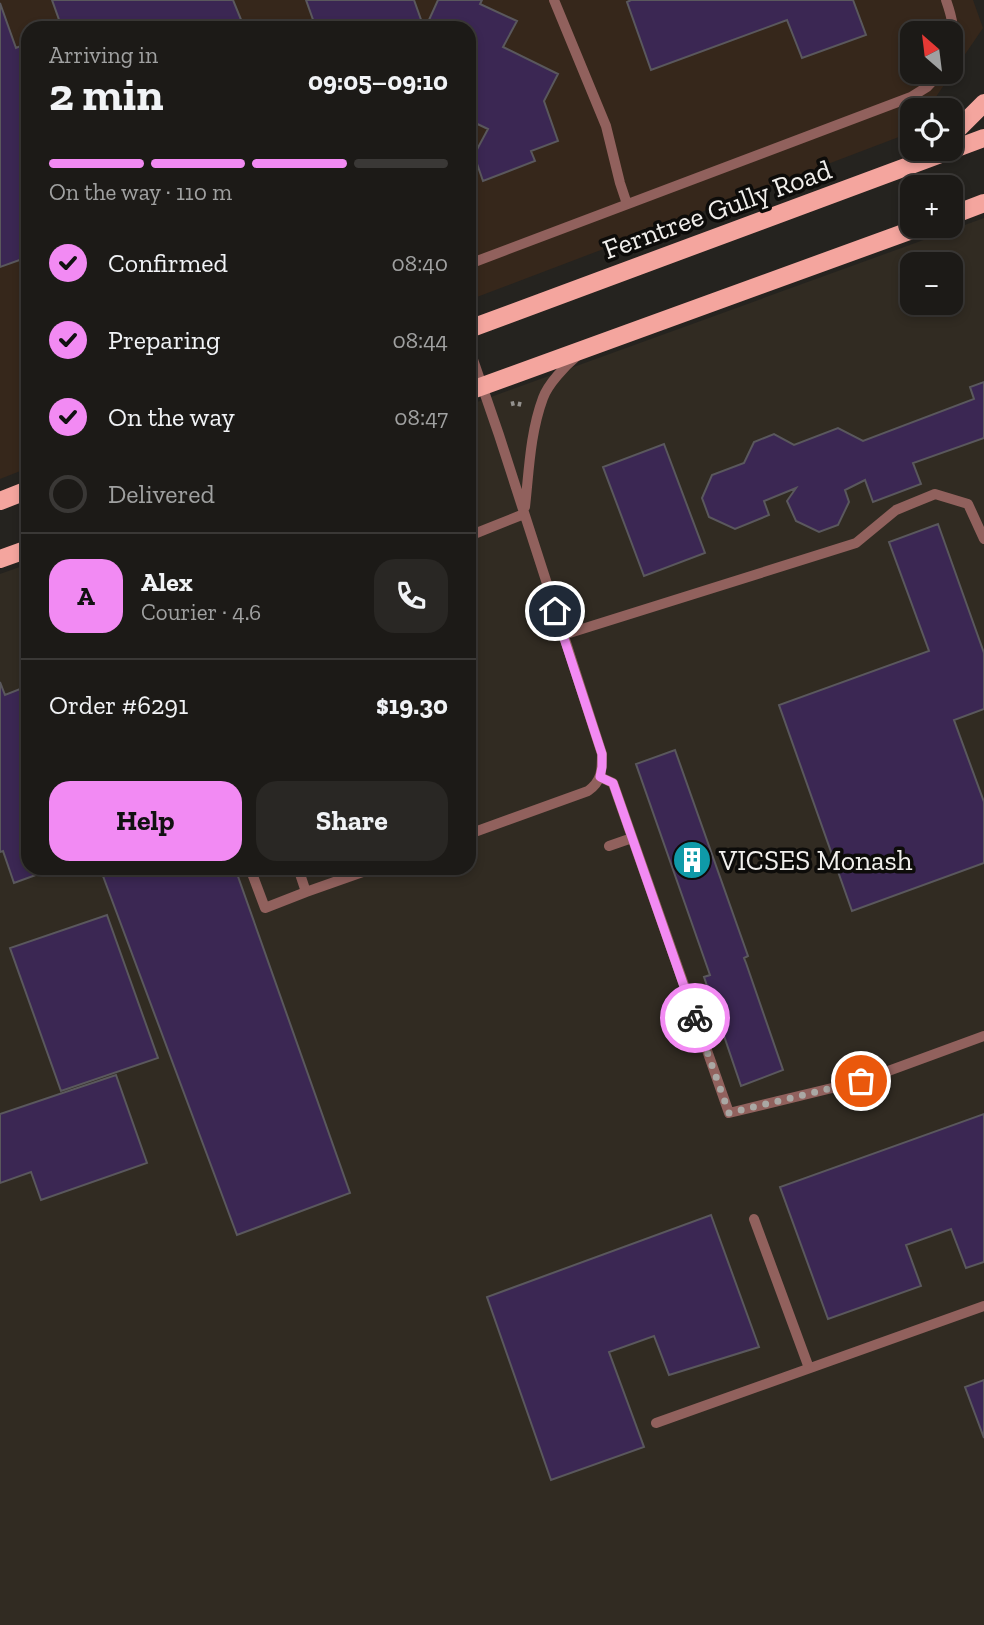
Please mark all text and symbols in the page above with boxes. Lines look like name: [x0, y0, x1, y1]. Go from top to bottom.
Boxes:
north arrow: [900, 21, 962, 84]
map controls: [900, 21, 963, 315]
text: Arriving in: [49, 41, 158, 69]
text: 09:05–09:10: [308, 65, 448, 97]
text: 2 min: [49, 67, 164, 122]
button: locate: [900, 98, 963, 161]
street label: Ferntree Gully Road: [598, 153, 836, 266]
button: +: [900, 175, 963, 238]
text: On the way · 110 m: [49, 178, 232, 206]
icon: check: [49, 244, 87, 282]
text: Confirmed: [108, 247, 228, 279]
text: 08:40: [392, 249, 448, 277]
button: −: [900, 252, 963, 315]
icon: check: [49, 321, 87, 359]
text: Preparing: [108, 324, 220, 356]
text: 08:44: [392, 326, 448, 354]
icon: check: [49, 398, 87, 436]
text: On the way: [108, 401, 235, 433]
text: 08:47: [394, 403, 448, 431]
text: Delivered: [108, 478, 215, 510]
button: phone: [374, 559, 448, 633]
text: Alex: [141, 566, 193, 598]
text: A: [77, 580, 95, 612]
pin: [525, 581, 585, 641]
icon: home: [536, 592, 574, 630]
text: Courier · 4.6: [141, 598, 261, 626]
text: Order #6291: [49, 689, 188, 721]
text: $19.30: [376, 689, 448, 721]
button: Help: [49, 781, 242, 861]
button: Share: [256, 781, 448, 861]
building icon: VICSES Monash: [671, 839, 713, 881]
place label: VICSES Monash: [718, 844, 913, 877]
courier: [660, 983, 730, 1053]
icon: bike: [676, 999, 714, 1037]
pin: [831, 1051, 891, 1111]
icon: bag: [842, 1062, 880, 1100]

